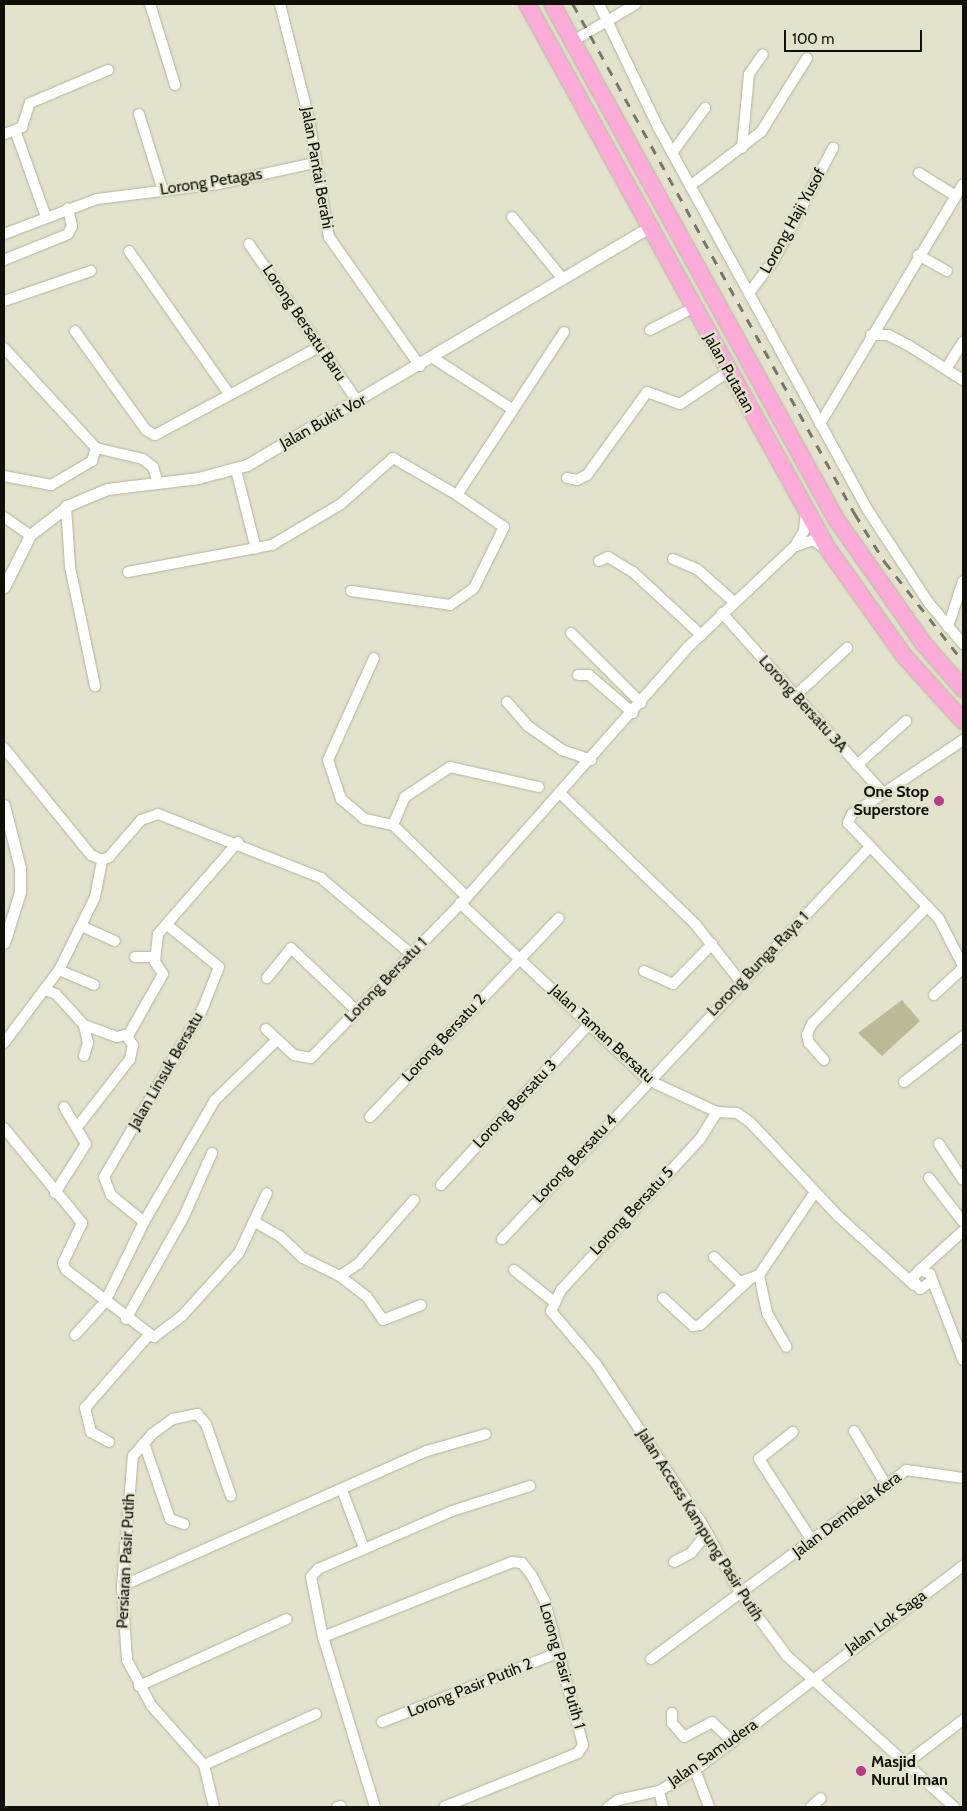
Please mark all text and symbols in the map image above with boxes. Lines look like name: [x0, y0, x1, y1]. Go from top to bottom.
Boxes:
scale bar: [787, 20, 924, 52]
text: 100 m: [792, 30, 834, 48]
street label: Jalan Pantai Berahi: [297, 106, 337, 230]
street label: Lorong Petagas: [158, 164, 264, 200]
street label: Lorong Haji Yusof: [756, 165, 830, 277]
street label: Lorong Bersatu Baru: [258, 261, 350, 385]
street label: Jalan Putatan: [699, 330, 759, 416]
street label: Jalan Bukit Vor: [277, 390, 369, 454]
street label: Lorong Bersatu 3A: [754, 652, 852, 756]
place label: One Stop Superstore: [854, 782, 929, 820]
marker: One Stop Superstore: [933, 795, 945, 807]
street label: Lorong Bunga Raya 1: [703, 908, 813, 1020]
street label: Lorong Bersatu 1: [341, 934, 431, 1026]
street label: Jalan Taman Bersatu: [546, 981, 658, 1087]
street label: Lorong Bersatu 2: [398, 990, 490, 1086]
street label: Jalan Linsuk Bersatu: [125, 1009, 207, 1133]
street label: Lorong Bersatu 3: [469, 1056, 561, 1152]
street label: Lorong Bersatu 4: [529, 1111, 621, 1207]
street label: Lorong Bersatu 5: [586, 1163, 678, 1259]
street label: Jalan Access Kampung Pasir Putih: [633, 1425, 767, 1625]
street label: Jalan Dembela Kera: [789, 1468, 905, 1562]
street label: Persiaran Pasir Putih: [113, 1493, 139, 1629]
street label: Jalan Lok Saga: [842, 1586, 930, 1658]
street label: Lorong Pasir Putih 1: [535, 1601, 589, 1731]
street label: Lorong Pasir Putih 2: [405, 1654, 535, 1722]
street label: Jalan Samudera: [665, 1715, 761, 1791]
place label: Masjid Nurul Iman: [871, 1752, 948, 1790]
marker: Masjid Nurul Iman: [855, 1765, 867, 1777]

